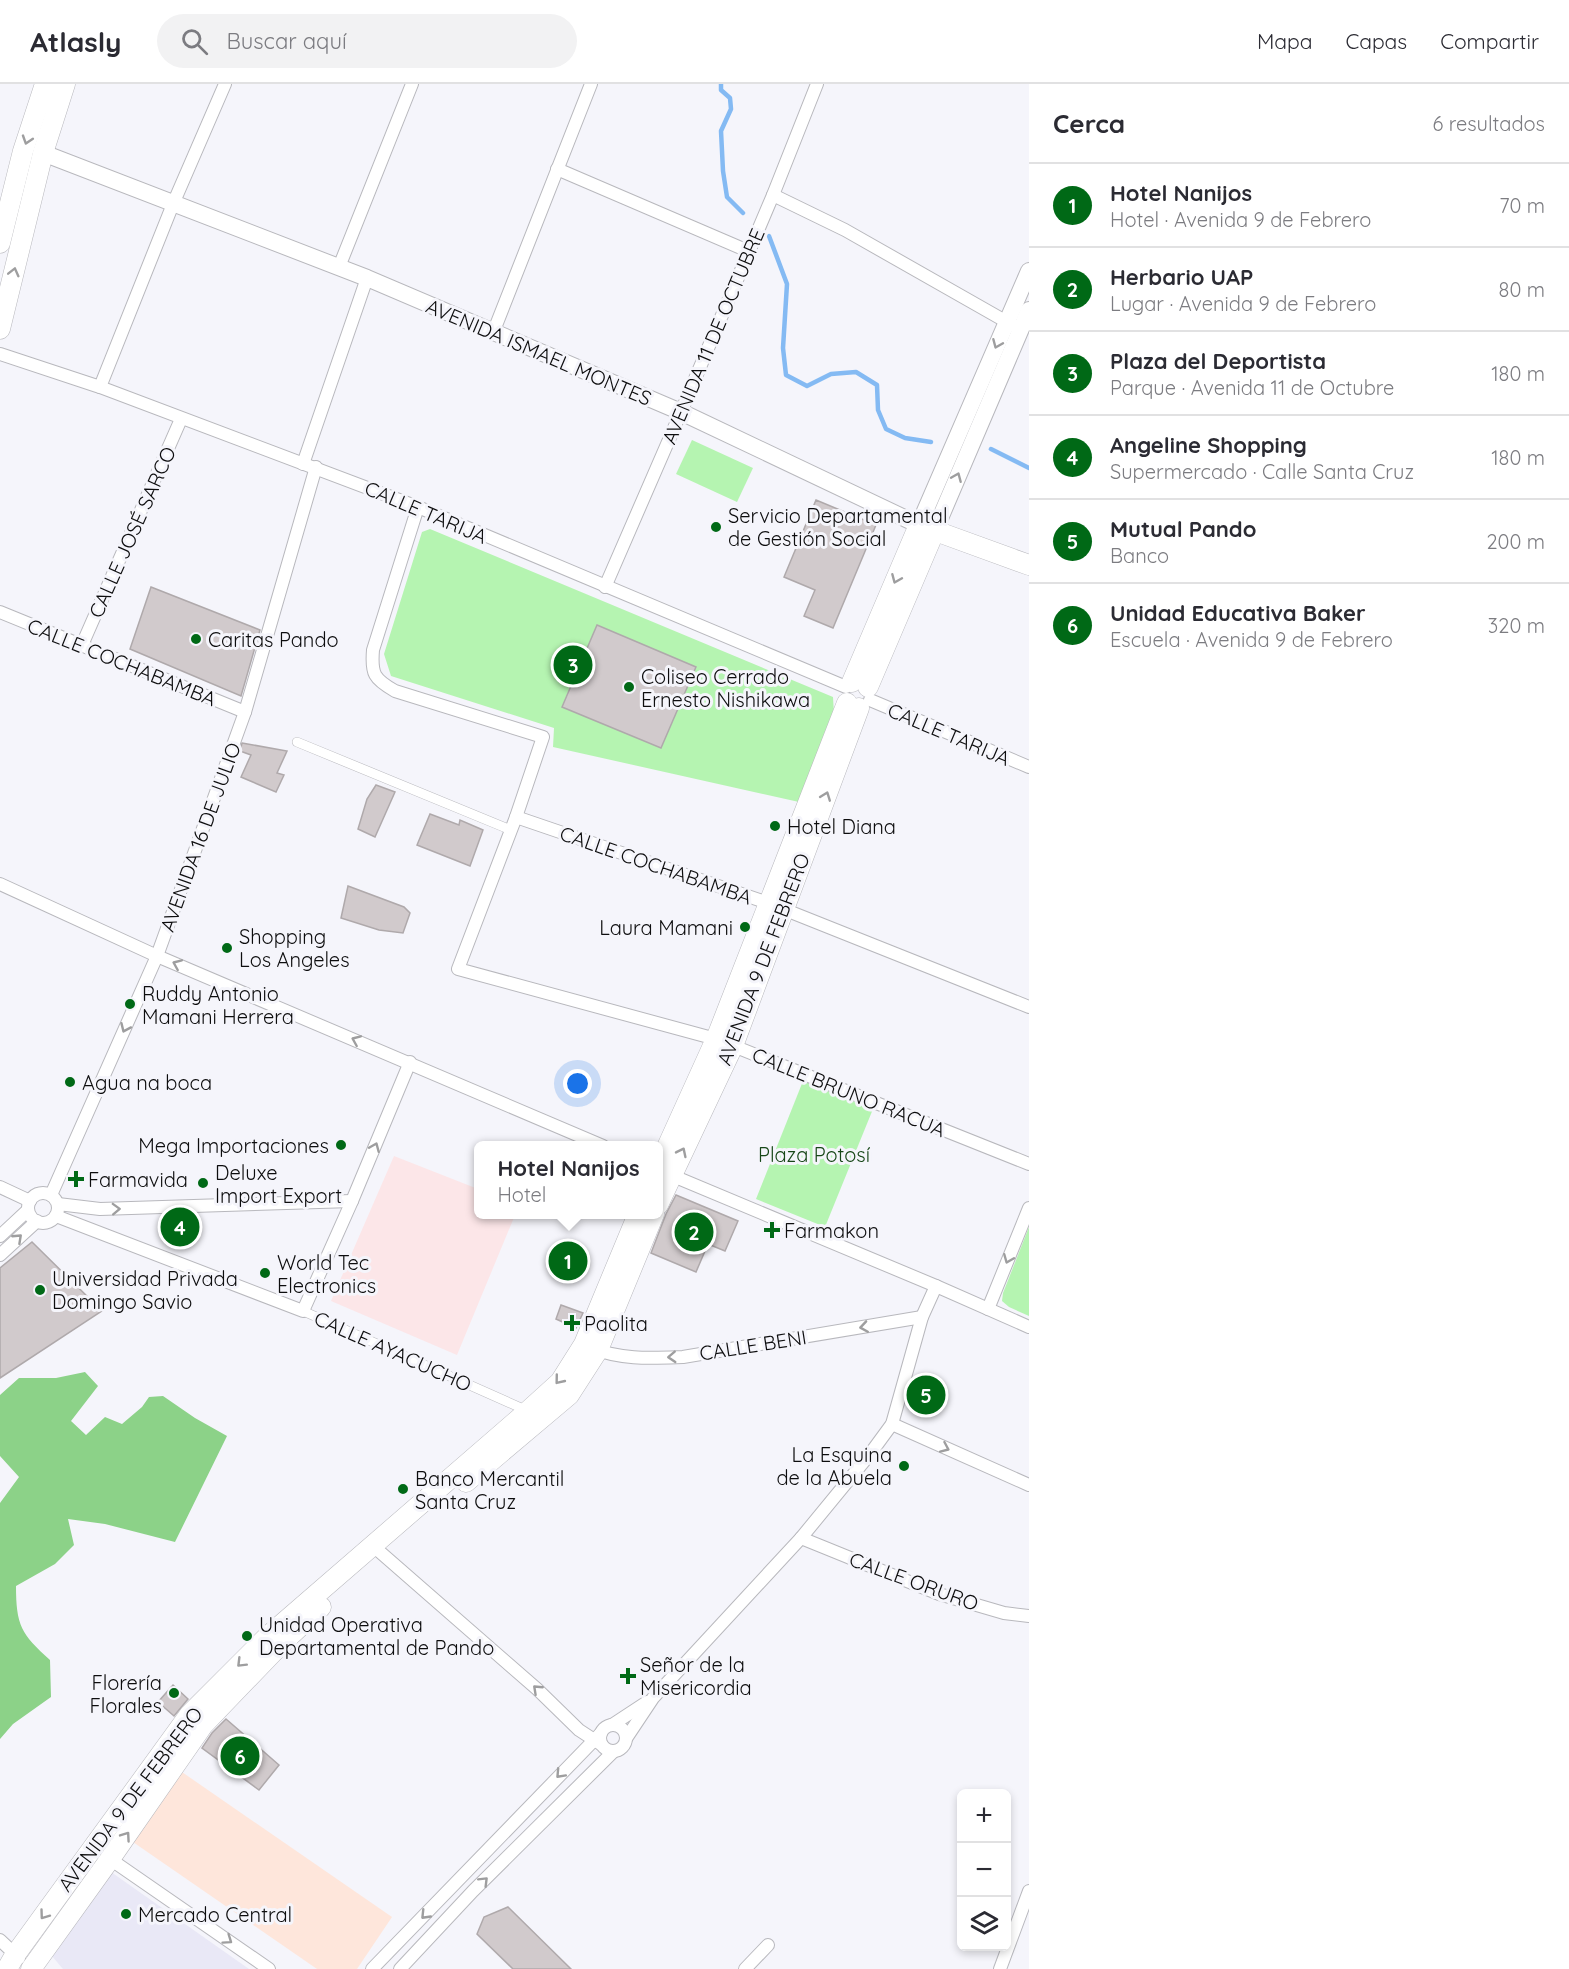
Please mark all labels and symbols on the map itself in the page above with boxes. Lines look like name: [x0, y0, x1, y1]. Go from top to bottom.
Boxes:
one-way arrow: [21, 134, 34, 144]
street label: AVENIDA 11 DE OCTUBRE: [656, 224, 770, 448]
one-way arrow: [6, 267, 19, 277]
street label: AVENIDA ISMAEL MONTES: [423, 293, 655, 411]
one-way arrow: [992, 338, 1004, 349]
street label: CALLE JOSÉ SARCO: [83, 443, 181, 621]
one-way arrow: [950, 472, 962, 483]
street label: CALLE TARIJA: [361, 475, 491, 549]
place label: Servicio Departamental de Gestión Social: [728, 503, 948, 551]
marker: Servicio Departamental de Gestión Social: [709, 520, 723, 534]
one-way arrow: [891, 572, 903, 583]
street label: CALLE COCHABAMBA: [24, 613, 220, 711]
place label: Caritas Pando: [208, 627, 339, 652]
marker: Caritas Pando: [189, 632, 203, 646]
pin: 3: [554, 642, 592, 688]
place label: Coliseo Cerrado Ernesto Nishikawa: [641, 664, 810, 712]
marker: Coliseo Cerrado Ernesto Nishikawa: [622, 680, 636, 694]
street label: CALLE TARIJA: [884, 697, 1014, 771]
street label: AVENIDA 16 DE JULIO: [154, 739, 246, 935]
one-way arrow: [818, 792, 831, 802]
place label: Hotel Diana: [787, 814, 896, 839]
marker: Hotel Diana: [768, 819, 782, 833]
street label: CALLE COCHABAMBA: [557, 820, 755, 910]
street label: AVENIDA 9 DE FEBRERO: [711, 850, 815, 1068]
place label: Laura Mamani: [599, 915, 733, 940]
marker: Laura Mamani: [738, 920, 752, 934]
place label: Shopping Los Angeles: [239, 924, 350, 972]
marker: Shopping Los Angeles: [220, 941, 234, 955]
one-way arrow: [172, 959, 183, 971]
place label: Ruddy Antonio Mamani Herrera: [142, 981, 294, 1029]
marker: Ruddy Antonio Mamani Herrera: [123, 997, 137, 1011]
one-way arrow: [120, 1022, 132, 1033]
one-way arrow: [352, 1035, 363, 1047]
street label: CALLE BRUNO RACUA: [749, 1042, 949, 1142]
your location: [563, 1069, 592, 1098]
place label: Agua na boca: [82, 1070, 212, 1095]
marker: Agua na boca: [63, 1075, 77, 1089]
place label: Mega Importaciones: [138, 1133, 329, 1158]
marker: Mega Importaciones: [334, 1138, 348, 1152]
park label: Plaza Potosí: [758, 1142, 871, 1167]
one-way arrow: [368, 1143, 380, 1154]
one-way arrow: [675, 1148, 686, 1159]
place label: Deluxe Import Export: [215, 1160, 342, 1208]
place label: Farmavida: [88, 1167, 188, 1192]
marker: Farmavida: [69, 1172, 83, 1186]
marker: Deluxe Import Export: [196, 1176, 210, 1190]
one-way arrow: [111, 1203, 120, 1215]
pin: 4: [160, 1204, 200, 1250]
pin: 2: [674, 1210, 714, 1254]
place label: Farmakon: [784, 1218, 879, 1243]
marker: Farmakon: [765, 1223, 779, 1237]
one-way arrow: [12, 1234, 22, 1245]
pin: 1: [548, 1238, 588, 1284]
place label: World Tec Electronics: [277, 1250, 376, 1298]
one-way arrow: [1003, 1253, 1016, 1263]
place label: Universidad Privada Domingo Savio: [52, 1266, 238, 1314]
marker: World Tec Electronics: [258, 1266, 272, 1280]
marker: Universidad Privada Domingo Savio: [33, 1283, 47, 1297]
street label: CALLE AYACUCHO: [311, 1305, 475, 1397]
place label: Paolita: [584, 1311, 648, 1336]
marker: Paolita: [565, 1316, 579, 1330]
one-way arrow: [860, 1320, 870, 1333]
street label: CALLE BENI: [698, 1324, 808, 1366]
one-way arrow: [667, 1351, 676, 1364]
pin: 5: [906, 1372, 946, 1418]
one-way arrow: [556, 1373, 567, 1384]
one-way arrow: [939, 1440, 950, 1452]
place label: La Esquina de la Abuela: [776, 1442, 892, 1490]
marker: La Esquina de la Abuela: [897, 1459, 911, 1473]
place label: Banco Mercantil Santa Cruz: [415, 1466, 564, 1514]
marker: Banco Mercantil Santa Cruz: [396, 1482, 410, 1496]
street label: CALLE ORURO: [846, 1546, 982, 1616]
place label: Unidad Operativa Departamental de Pando: [259, 1612, 494, 1660]
marker: Unidad Operativa Departamental de Pando: [240, 1629, 254, 1643]
place label: Señor de la Misericordia: [640, 1652, 752, 1700]
one-way arrow: [237, 1656, 248, 1667]
marker: Señor de la Misericordia: [621, 1669, 635, 1683]
place label: Florería Florales: [90, 1670, 162, 1718]
one-way arrow: [533, 1685, 543, 1696]
marker: Florería Florales: [167, 1686, 181, 1700]
street label: AVENIDA 9 DE FEBRERO: [52, 1702, 208, 1896]
pin: 6: [220, 1734, 260, 1778]
one-way arrow: [556, 1768, 567, 1778]
one-way arrow: [119, 1832, 130, 1843]
one-way arrow: [476, 1877, 487, 1888]
place label: Mercado Central: [138, 1902, 292, 1927]
marker: Mercado Central: [119, 1907, 133, 1921]
one-way arrow: [421, 1908, 432, 1918]
one-way arrow: [40, 1909, 51, 1920]
one-way arrow: [221, 1933, 232, 1944]

